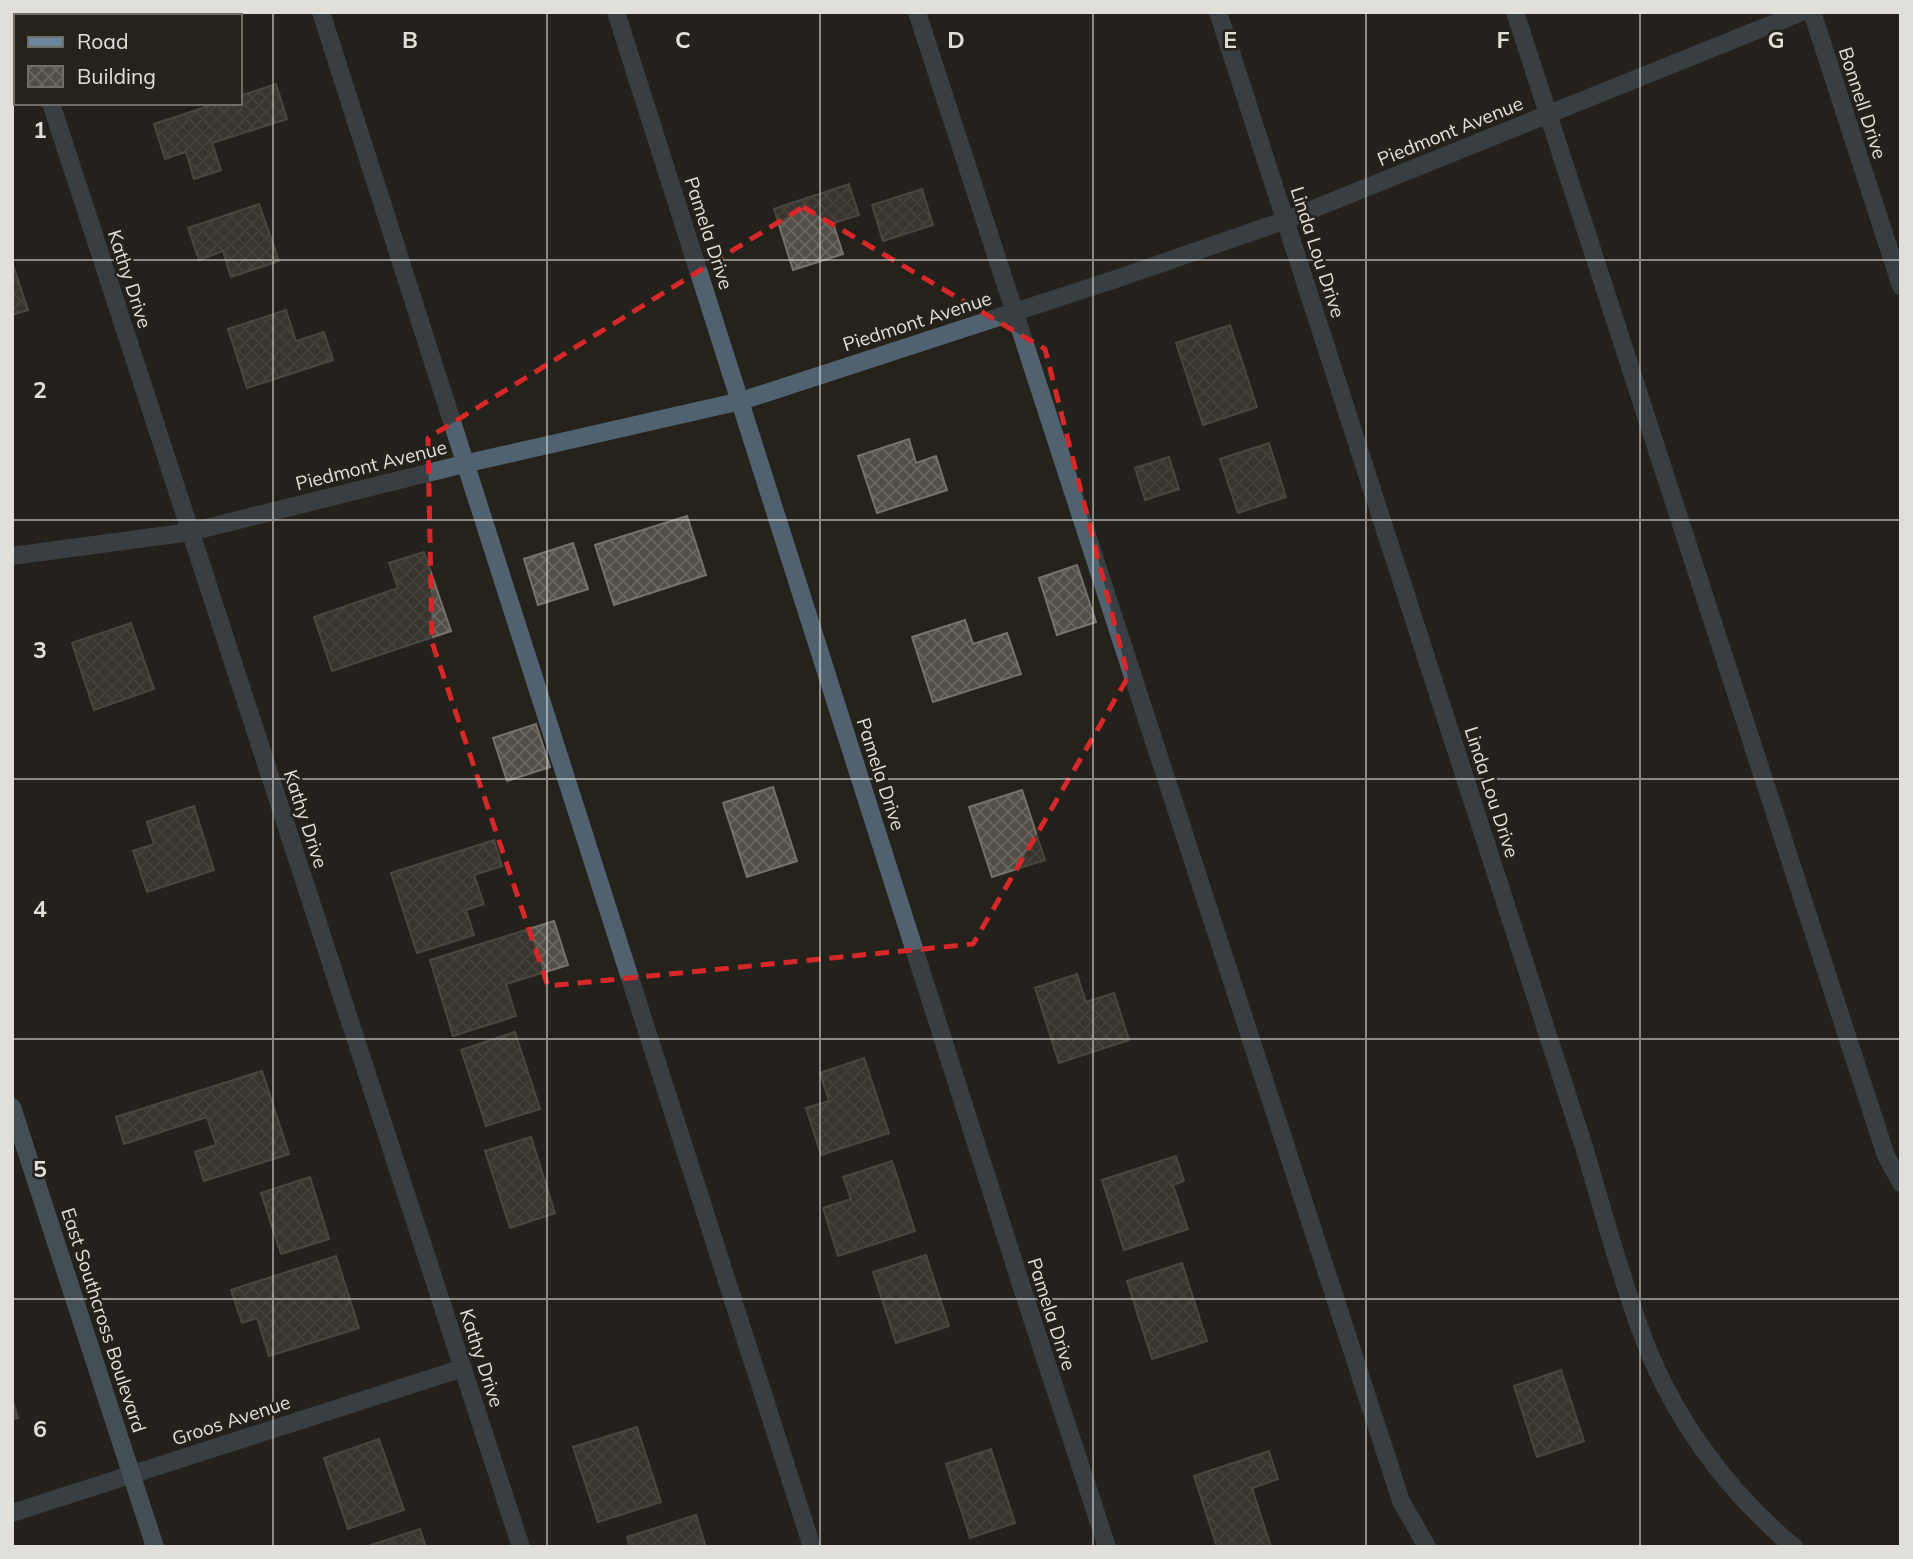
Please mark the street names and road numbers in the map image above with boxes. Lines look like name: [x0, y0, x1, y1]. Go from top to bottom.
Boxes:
street label: Bonnell Drive: [1834, 44, 1892, 162]
street label: Piedmont Avenue: [1374, 91, 1526, 171]
street label: Pamela Drive: [679, 174, 739, 292]
street label: Linda Lou Drive: [1285, 183, 1351, 321]
street label: Kathy Drive: [103, 227, 157, 331]
street label: Piedmont Avenue: [840, 286, 994, 356]
street label: Piedmont Avenue: [293, 435, 449, 495]
street label: Pamela Drive: [851, 715, 911, 833]
street label: Linda Lou Drive: [1459, 723, 1525, 861]
street label: Kathy Drive: [279, 767, 333, 871]
street label: East Southcross Boulevard: [56, 1205, 152, 1435]
street label: Pamela Drive: [1022, 1255, 1082, 1373]
street label: Kathy Drive: [455, 1306, 509, 1410]
street label: Groos Avenue: [169, 1390, 293, 1450]

